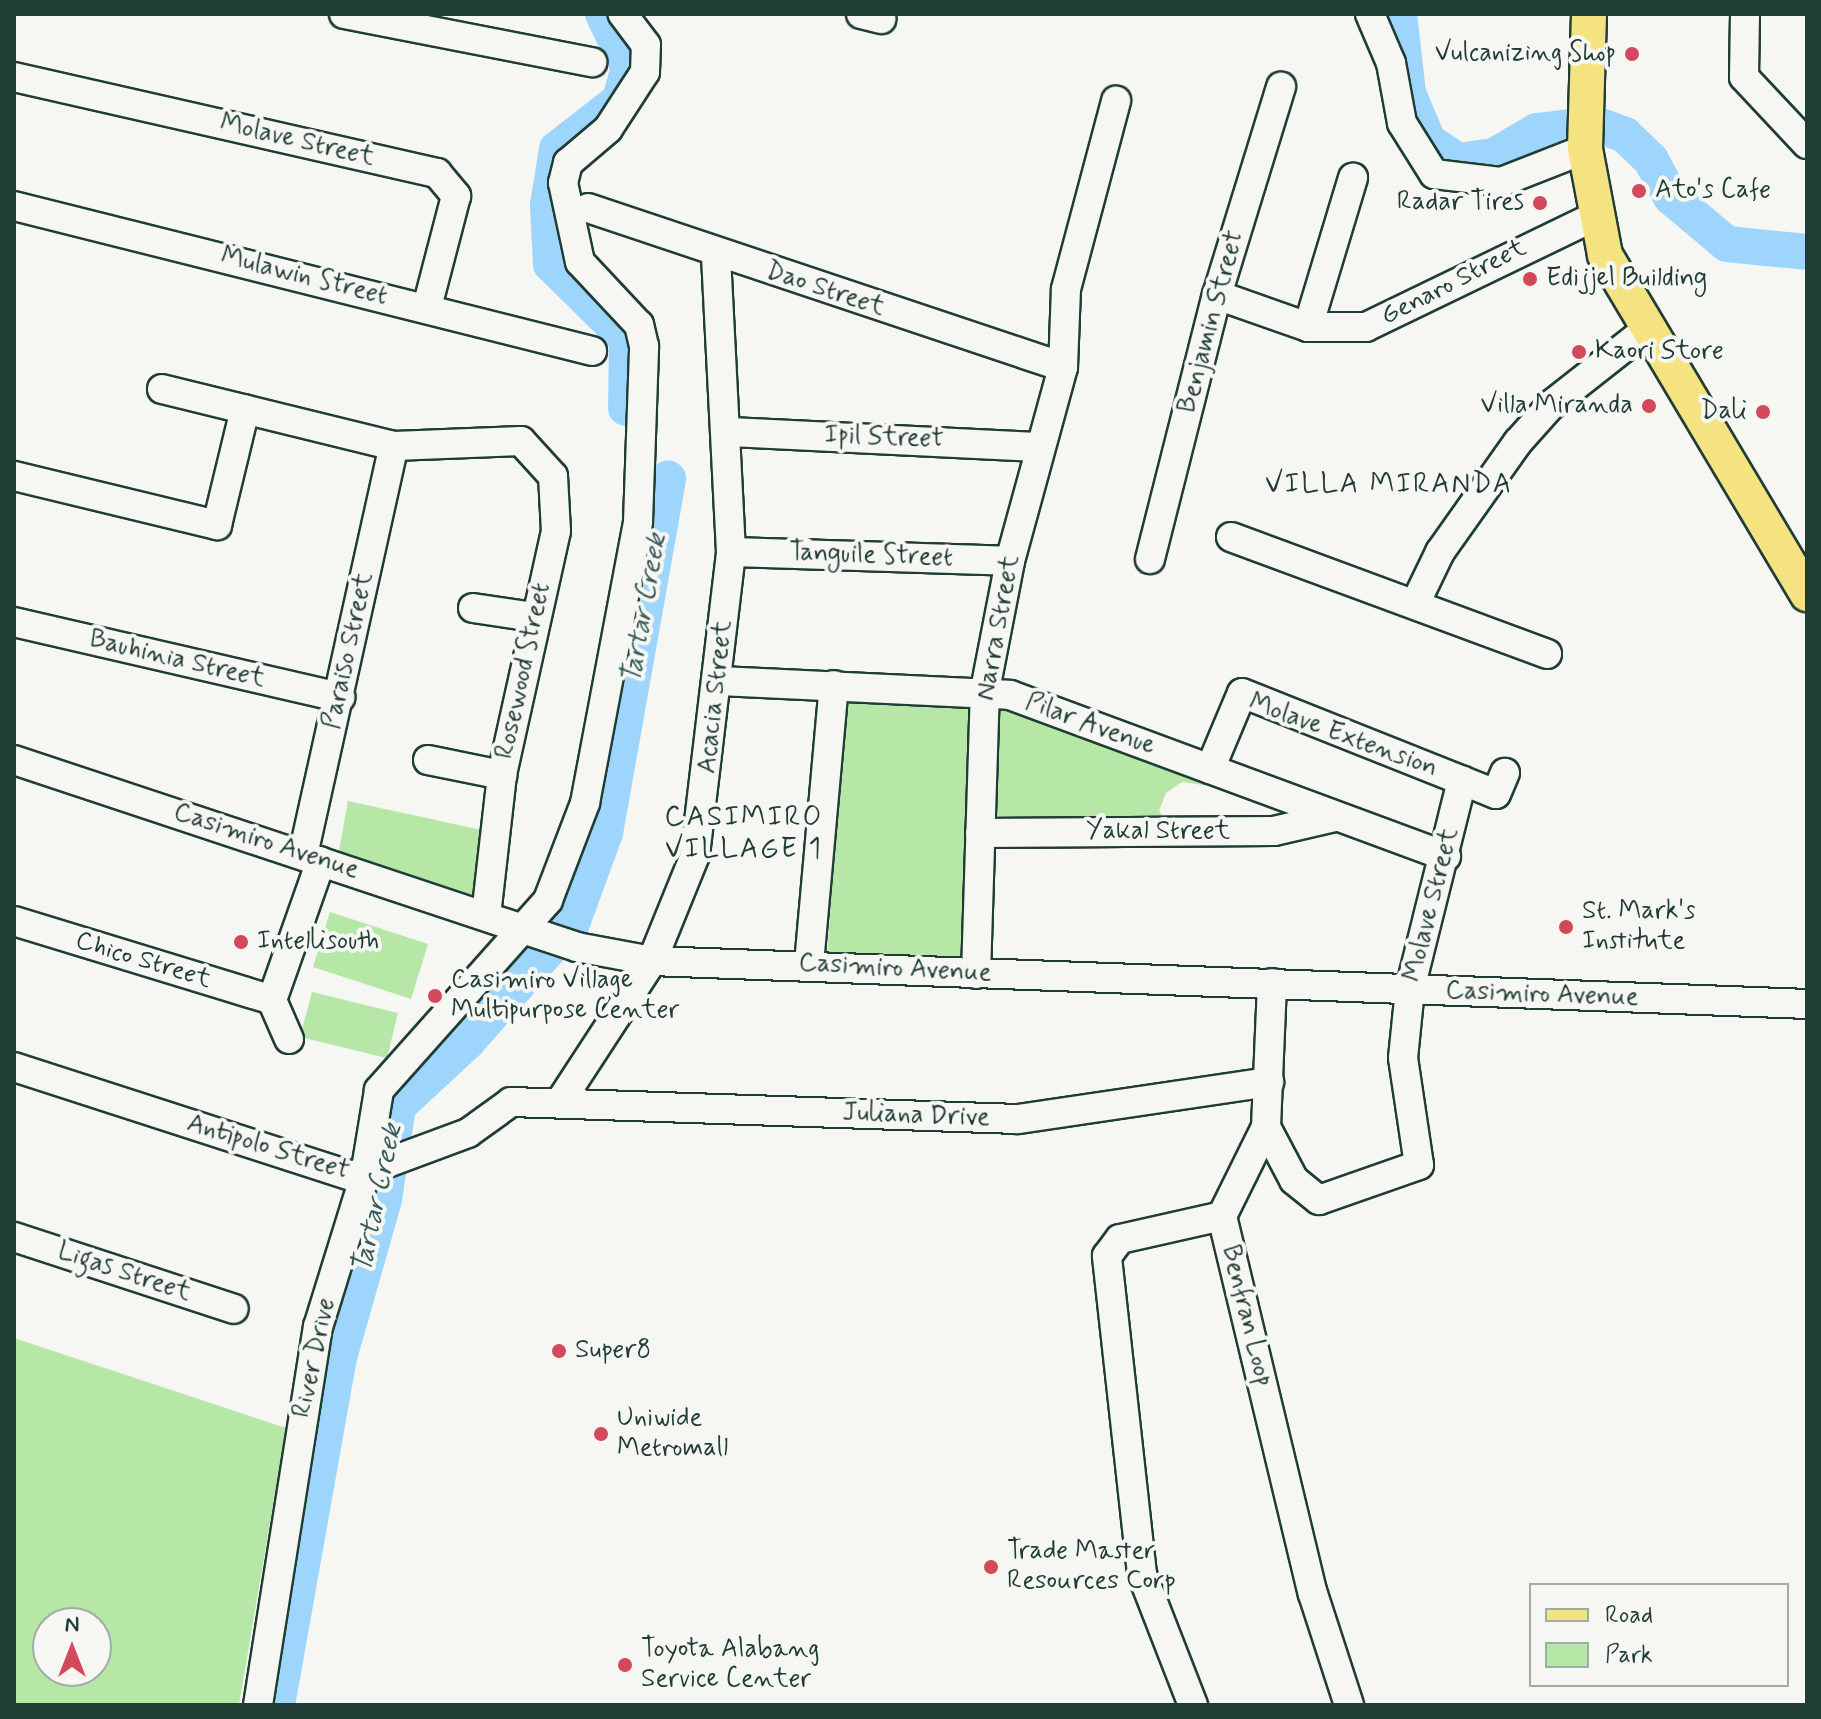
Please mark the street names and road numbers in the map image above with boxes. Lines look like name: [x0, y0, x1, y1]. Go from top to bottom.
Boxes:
street label: Molave Street: [217, 108, 377, 174]
street label: Benjamin Street: [1173, 228, 1251, 416]
street label: Genaro Street: [1376, 233, 1532, 333]
street label: Mulawin Street: [215, 241, 393, 313]
street label: Dao Street: [762, 256, 888, 324]
street label: Ipil Street: [824, 420, 944, 456]
street label: Tanguile Street: [786, 537, 956, 575]
street label: Narra Street: [971, 553, 1027, 703]
street label: Paraiso Street: [317, 570, 381, 732]
street label: Rosewood Street: [490, 578, 558, 764]
street label: Acacia Street: [692, 619, 740, 775]
street label: Bauhinia Street: [86, 625, 268, 695]
street label: Pilar Avenue: [1019, 686, 1161, 764]
street label: Molave Extension: [1244, 687, 1442, 785]
street label: Casimiro Avenue: [169, 797, 363, 887]
street label: Yakal Street: [1086, 816, 1230, 848]
street label: Molave Street: [1398, 825, 1466, 985]
street label: Chico Street: [71, 926, 215, 996]
street label: Casimiro Avenue: [798, 948, 992, 990]
street label: Casimiro Avenue: [1445, 976, 1639, 1014]
street label: Juliana Drive: [843, 1098, 989, 1134]
street label: Antipolo Street: [184, 1109, 352, 1187]
street label: Ligas Street: [53, 1237, 195, 1309]
street label: Benfran Loop: [1213, 1241, 1279, 1391]
street label: River Drive: [287, 1295, 343, 1421]

